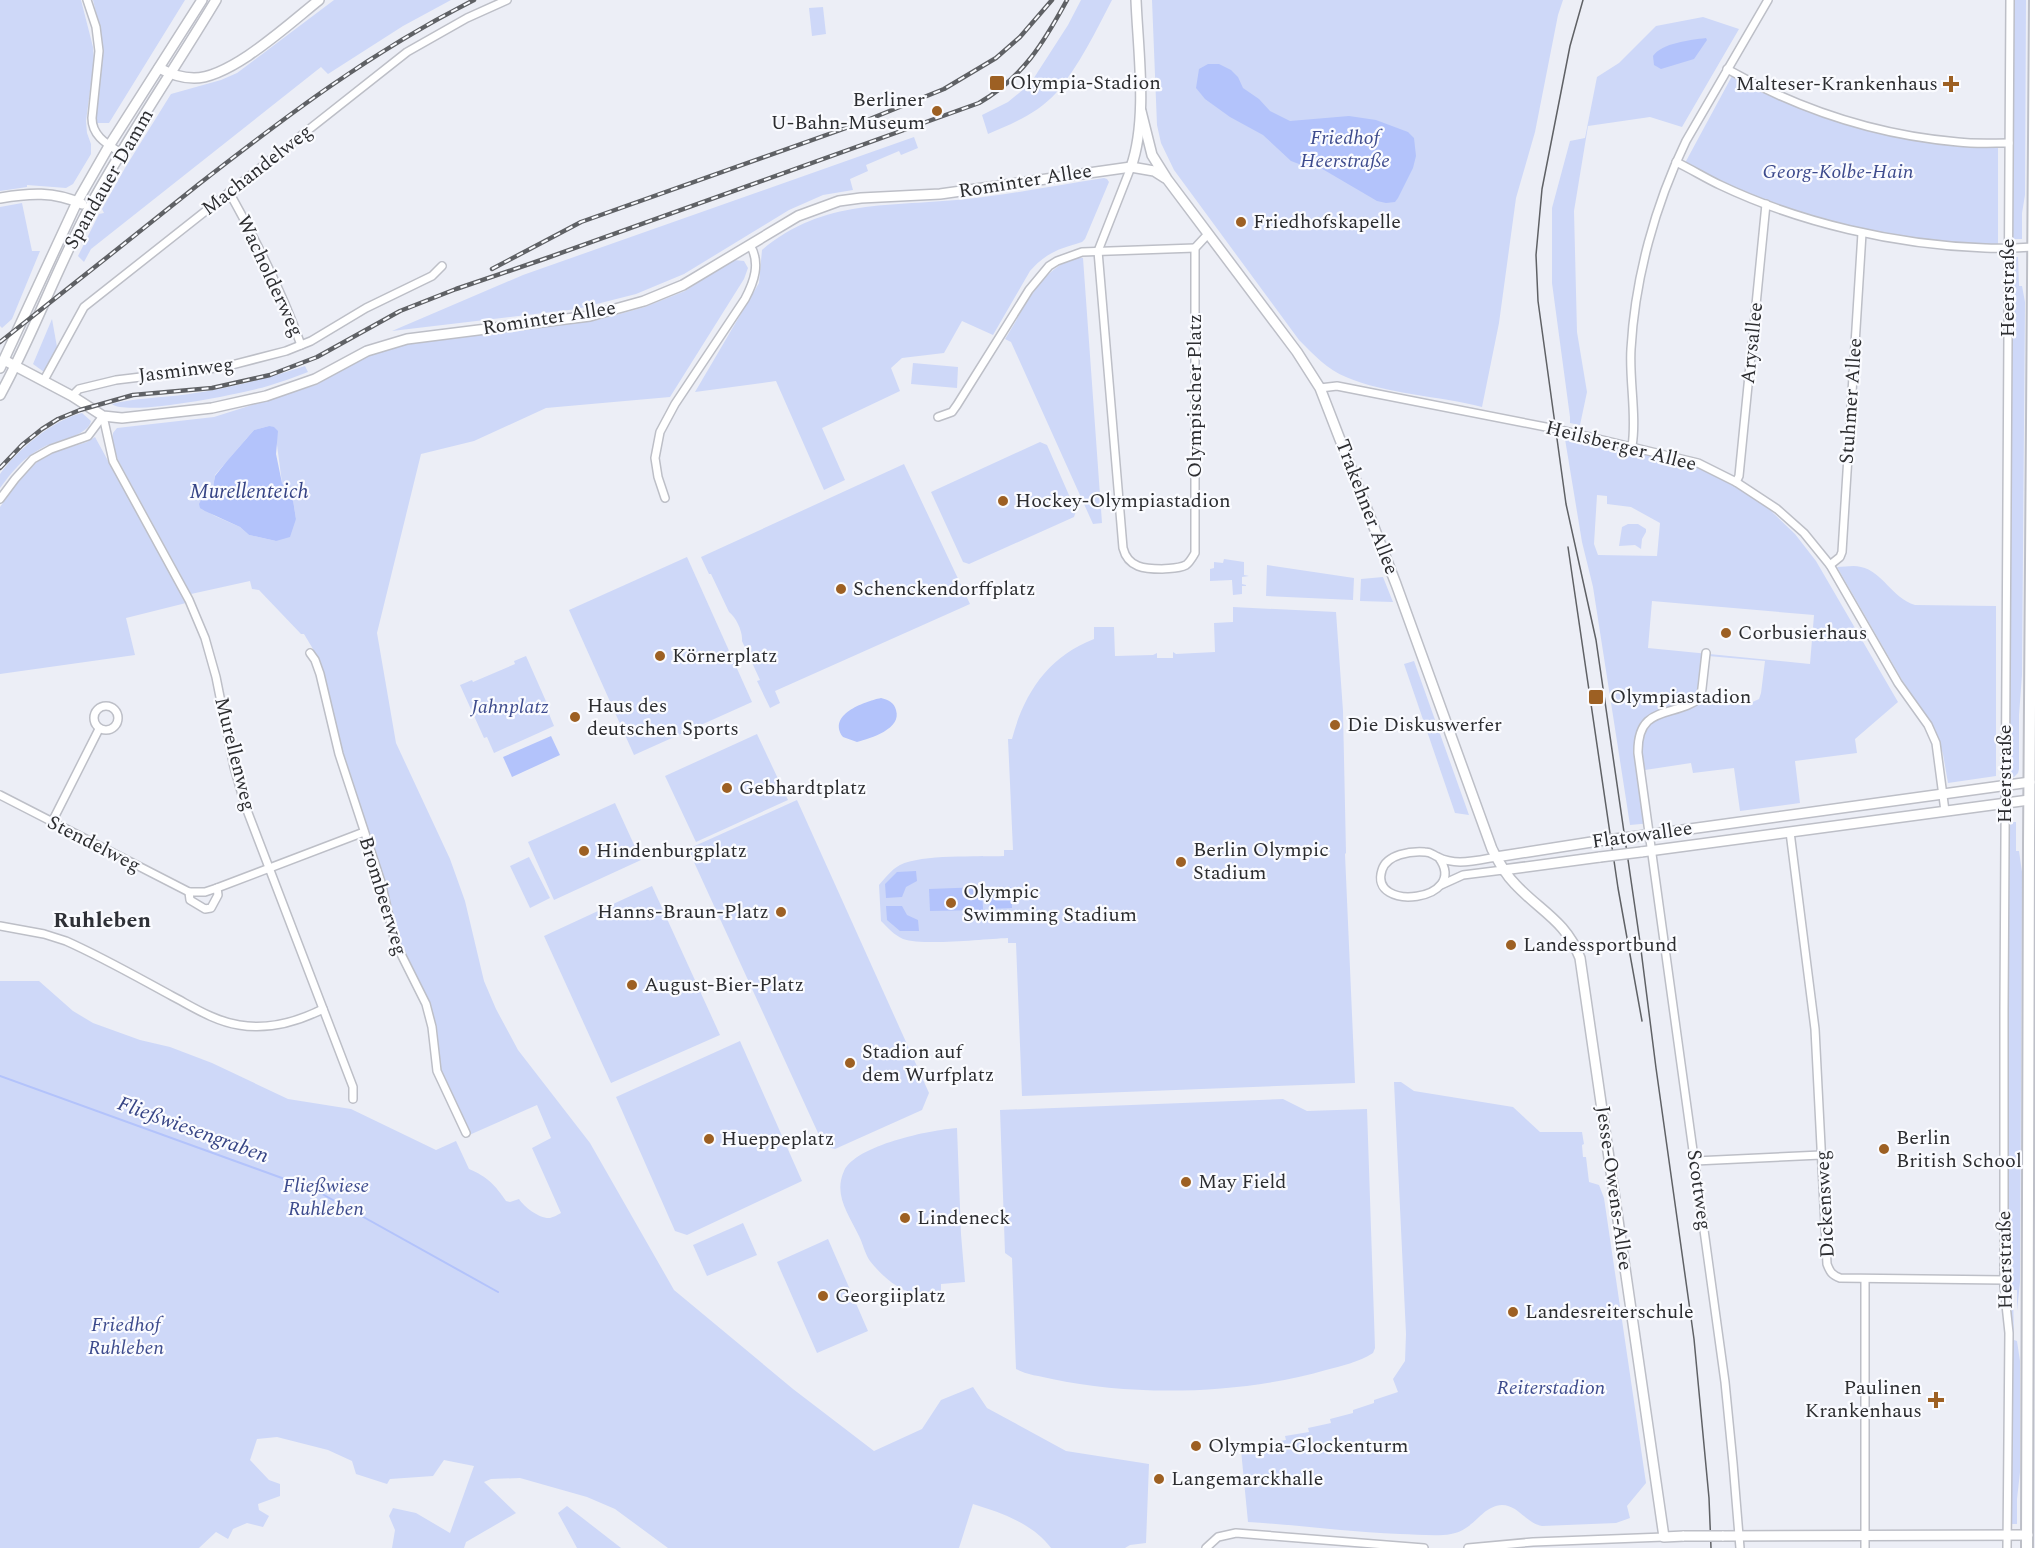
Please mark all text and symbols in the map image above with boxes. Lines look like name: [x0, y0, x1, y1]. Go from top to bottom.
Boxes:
place label: Olympia-Stadion: [1010, 68, 1161, 98]
place label: Malteser-Krankenhaus: [1736, 69, 1938, 99]
marker: Olympia-Stadion: [988, 74, 1006, 92]
marker: Malteser-Krankenhaus: [1942, 75, 1960, 93]
place label: Berliner U-Bahn-Museum: [771, 85, 925, 138]
street label: Spandauer Damm: [57, 103, 161, 255]
marker: Berliner U-Bahn-Museum: [930, 104, 944, 118]
street label: Machandelweg: [195, 117, 319, 223]
park label: Friedhof Heerstraße: [1300, 123, 1390, 176]
street label: Rominter Allee: [956, 156, 1094, 206]
park label: Georg-Kolbe-Hain: [1762, 157, 1914, 187]
place label: Friedhofskapelle: [1253, 207, 1401, 237]
street label: Wacholderweg: [229, 210, 311, 342]
marker: Friedhofskapelle: [1234, 215, 1248, 229]
street label: Heerstraße: [1993, 239, 2023, 337]
street label: Rominter Allee: [480, 293, 618, 343]
street label: Arysallee: [1733, 301, 1771, 385]
street label: Olympischer Platz: [1180, 314, 1210, 478]
street label: Stuhmer Allee: [1832, 337, 1870, 465]
street label: Jasminweg: [136, 349, 236, 391]
street label: Heilsberger Allee: [1542, 413, 1700, 479]
street label: Trakehner Allee: [1327, 435, 1407, 579]
water label: Murellenteich: [189, 476, 309, 508]
place label: Hockey-Olympiastadion: [1015, 486, 1231, 516]
marker: Hockey-Olympiastadion: [996, 494, 1010, 508]
place label: Schenckendorffplatz: [853, 574, 1036, 604]
marker: Schenckendorffplatz: [834, 582, 848, 596]
place label: Corbusierhaus: [1738, 618, 1867, 648]
marker: Corbusierhaus: [1719, 626, 1733, 640]
place label: Körnerplatz: [672, 641, 778, 671]
marker: Körnerplatz: [653, 649, 667, 663]
place label: Olympiastadion: [1610, 682, 1751, 712]
marker: Olympiastadion: [1587, 688, 1605, 706]
place label: Haus des deutschen Sports: [587, 691, 739, 744]
park label: Jahnplatz: [469, 692, 549, 722]
street label: Murellenweg: [206, 694, 264, 814]
marker: Haus des deutschen Sports: [568, 710, 582, 724]
place label: Die Diskuswerfer: [1347, 710, 1502, 740]
marker: Die Diskuswerfer: [1328, 718, 1342, 732]
street label: Heerstraße: [1990, 725, 2020, 823]
place label: Gebhardtplatz: [739, 773, 867, 803]
marker: Gebhardtplatz: [720, 781, 734, 795]
street label: Stendelweg: [42, 808, 146, 880]
street label: Flatowallee: [1590, 813, 1694, 857]
street label: Brombeerweg: [351, 833, 415, 959]
place label: Berlin Olympic Stadium: [1193, 835, 1329, 888]
place label: Hindenburgplatz: [596, 836, 747, 866]
marker: Hindenburgplatz: [577, 844, 591, 858]
marker: Berlin Olympic Stadium: [1174, 855, 1188, 869]
place label: Olympic Swimming Stadium: [963, 877, 1137, 930]
marker: Olympic Swimming Stadium: [944, 896, 958, 910]
place label: Hanns-Braun-Platz: [597, 897, 769, 927]
district label: Ruhleben: [53, 904, 151, 937]
marker: Hanns-Braun-Platz: [774, 905, 788, 919]
place label: Landessportbund: [1523, 930, 1678, 960]
marker: Landessportbund: [1504, 938, 1518, 952]
place label: August-Bier-Platz: [644, 970, 804, 1000]
marker: August-Bier-Platz: [625, 978, 639, 992]
place label: Stadion auf dem Wurfplatz: [862, 1037, 994, 1090]
marker: Stadion auf dem Wurfplatz: [843, 1056, 857, 1070]
water label: Fließwiesengraben: [113, 1088, 273, 1172]
street label: Jesse-Owens-Allee: [1588, 1104, 1640, 1272]
place label: Berlin British School: [1896, 1123, 2022, 1176]
place label: Hueppeplatz: [721, 1124, 834, 1154]
marker: Hueppeplatz: [702, 1132, 716, 1146]
marker: Berlin British School: [1877, 1142, 1891, 1156]
street label: Scottweg: [1678, 1148, 1720, 1232]
street label: Dickensweg: [1807, 1149, 1843, 1259]
place label: May Field: [1198, 1167, 1287, 1197]
park label: Fließwiese Ruhleben: [283, 1171, 369, 1224]
marker: May Field: [1179, 1175, 1193, 1189]
place label: Lindeneck: [917, 1203, 1010, 1233]
street label: Heerstraße: [1989, 1210, 2021, 1310]
marker: Lindeneck: [898, 1211, 912, 1225]
place label: Georgiiplatz: [835, 1281, 946, 1311]
marker: Georgiiplatz: [816, 1289, 830, 1303]
place label: Landesreiterschule: [1525, 1297, 1694, 1327]
marker: Landesreiterschule: [1506, 1305, 1520, 1319]
park label: Friedhof Ruhleben: [88, 1310, 165, 1363]
park label: Reiterstadion: [1497, 1373, 1606, 1403]
place label: Paulinen Krankenhaus: [1805, 1373, 1922, 1426]
marker: Paulinen Krankenhaus: [1927, 1391, 1945, 1409]
place label: Olympia-Glockenturm: [1208, 1431, 1409, 1461]
marker: Olympia-Glockenturm: [1189, 1439, 1203, 1453]
place label: Langemarckhalle: [1171, 1464, 1323, 1494]
marker: Langemarckhalle: [1152, 1472, 1166, 1486]

